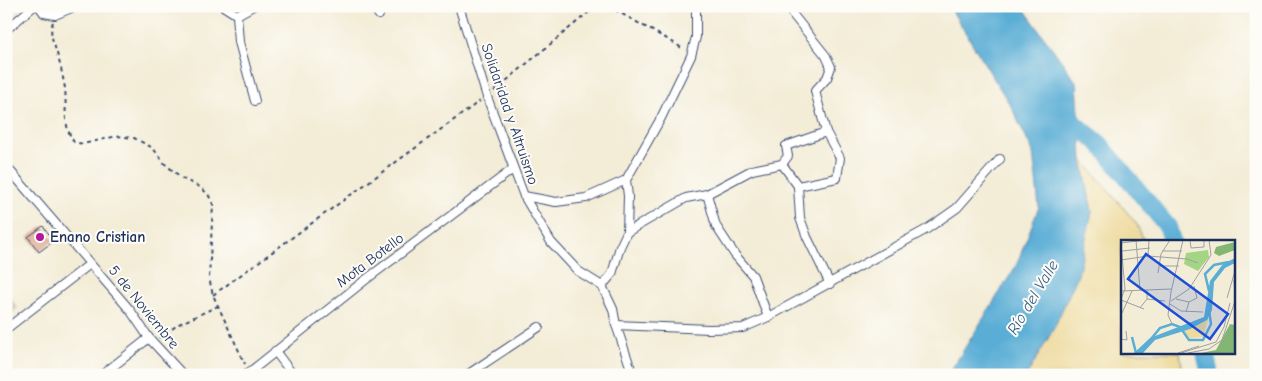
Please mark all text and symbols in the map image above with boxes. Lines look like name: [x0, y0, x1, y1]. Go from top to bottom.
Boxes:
street label: Solidaridad y Altruismo: [477, 41, 543, 187]
place label: Enano Cristian: [50, 228, 145, 246]
street label: Mota Botello: [333, 229, 407, 291]
marker: Enano Cristian: [34, 231, 46, 243]
inset map: [1121, 240, 1234, 354]
water label: Río del Valle: [1004, 257, 1062, 338]
street label: 5 de Noviembre: [105, 262, 183, 353]

